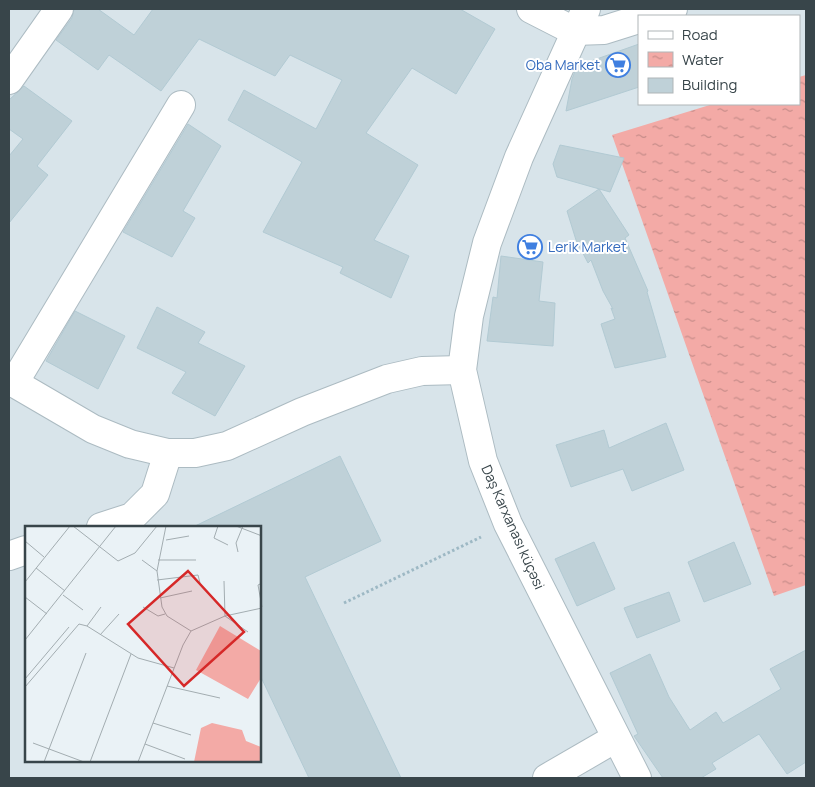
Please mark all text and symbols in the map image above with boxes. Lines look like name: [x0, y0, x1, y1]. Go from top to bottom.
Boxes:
legend: [638, 15, 800, 105]
text: Road: [682, 24, 718, 45]
text: Water: [682, 49, 724, 70]
supermarket icon: Oba Market: [605, 52, 631, 78]
place label: Oba Market: [526, 55, 600, 74]
text: Building: [682, 74, 737, 95]
supermarket icon: Lerik Market: [517, 234, 543, 260]
place label: Lerik Market: [548, 237, 627, 256]
street label: Daş Karxanası küçəsi: [477, 462, 549, 592]
inset map: [25, 526, 261, 762]

